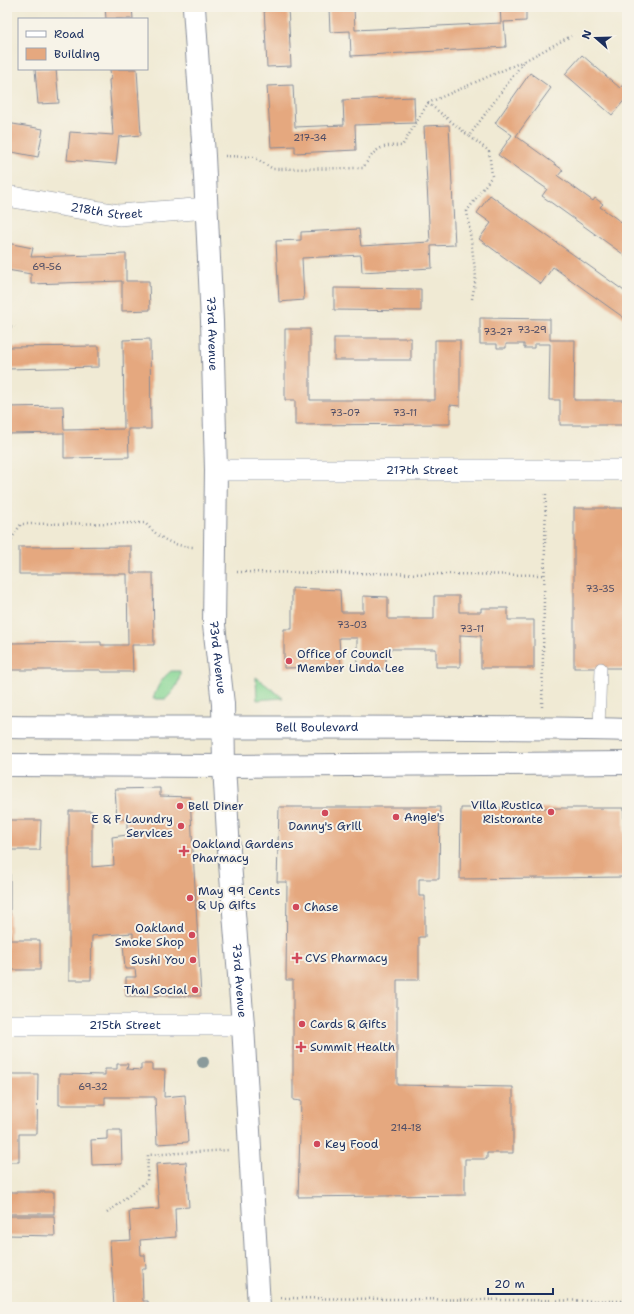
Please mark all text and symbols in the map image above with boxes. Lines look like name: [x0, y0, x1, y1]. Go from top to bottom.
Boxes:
legend: [18, 18, 148, 70]
north arrow: [576, 18, 616, 58]
text: Road: [54, 26, 85, 42]
text: N: [579, 28, 596, 41]
text: Building: [54, 46, 100, 62]
house number: 217-34: [293, 131, 327, 144]
street label: 218th Street: [69, 199, 143, 223]
house number: 69-56: [32, 260, 62, 273]
street label: 73rd Avenue: [203, 296, 221, 371]
house number: 73-29: [517, 323, 547, 336]
house number: 73-27: [483, 325, 513, 338]
house number: 73-07: [330, 406, 360, 419]
house number: 73-11: [393, 406, 417, 419]
street label: 217th Street: [386, 462, 458, 478]
house number: 73-35: [585, 582, 615, 595]
house number: 73-03: [337, 618, 367, 631]
street label: 73rd Avenue: [206, 620, 230, 696]
house number: 73-11: [460, 622, 484, 635]
place label: Office of Council Member Linda Lee: [297, 646, 405, 676]
marker: Office of Council Member Linda Lee: [284, 656, 294, 666]
street label: Bell Boulevard: [276, 719, 359, 735]
place label: Villa Rustica Ristorante: [471, 797, 544, 827]
place label: Bell Diner: [188, 798, 244, 814]
marker: Bell Diner: [175, 801, 185, 811]
marker: Villa Rustica Ristorante: [546, 807, 556, 817]
marker: Danny's Grill: [320, 808, 330, 818]
place label: Angie's: [404, 809, 445, 825]
place label: E & F Laundry Services: [91, 811, 173, 841]
marker: Angie's: [391, 812, 401, 822]
place label: Danny's Grill: [288, 818, 362, 834]
marker: E & F Laundry Services: [176, 821, 186, 831]
place label: Oakland Gardens Pharmacy: [192, 836, 294, 866]
marker: Oakland Gardens Pharmacy: [179, 846, 189, 856]
place label: May 99 Cents & Up Gifts: [198, 883, 280, 913]
marker: May 99 Cents & Up Gifts: [185, 893, 195, 903]
place label: Chase: [304, 899, 339, 915]
marker: Chase: [291, 902, 301, 912]
place label: Oakland Smoke Shop: [115, 920, 184, 950]
marker: Oakland Smoke Shop: [187, 930, 197, 940]
street label: 73rd Avenue: [228, 942, 250, 1018]
place label: CVS Pharmacy: [305, 950, 388, 966]
place label: Sushi You: [131, 952, 185, 968]
marker: CVS Pharmacy: [292, 953, 302, 963]
marker: Sushi You: [188, 955, 198, 965]
place label: Thai Social: [124, 982, 187, 998]
marker: Thai Social: [190, 985, 200, 995]
place label: Cards & Gifts: [310, 1016, 387, 1032]
street label: 215th Street: [89, 1017, 161, 1033]
marker: Cards & Gifts: [297, 1019, 307, 1029]
place label: Summit Health: [310, 1039, 395, 1055]
marker: Summit Health: [295, 1041, 307, 1053]
house number: 69-32: [78, 1080, 108, 1093]
house number: 214-18: [390, 1121, 422, 1134]
place label: Key Food: [325, 1136, 379, 1152]
marker: Key Food: [312, 1139, 322, 1149]
scale bar: [488, 1270, 553, 1296]
text: 20 m: [494, 1276, 525, 1292]

